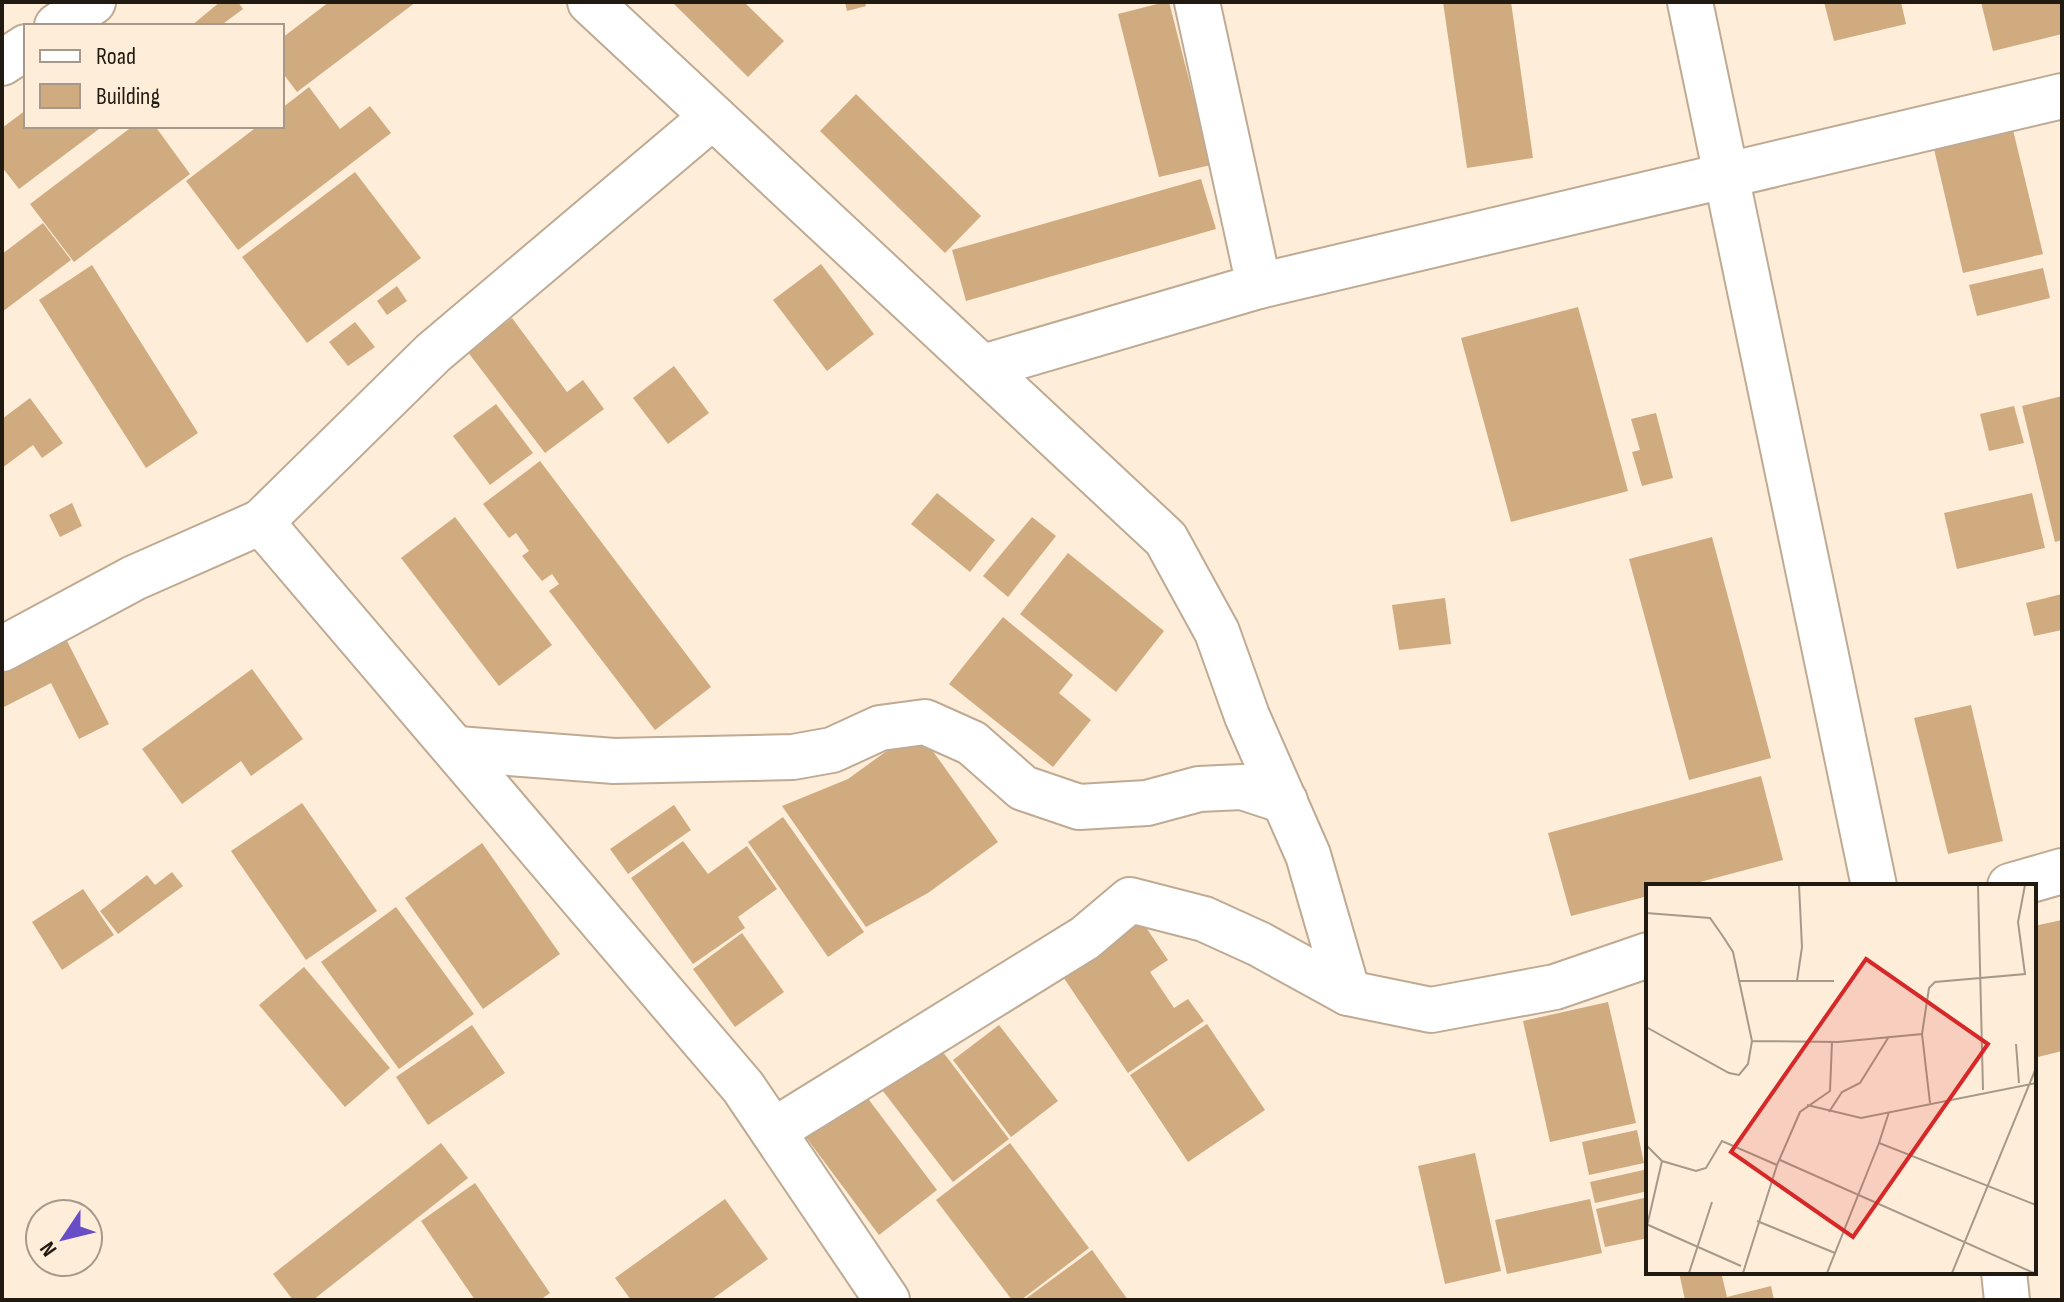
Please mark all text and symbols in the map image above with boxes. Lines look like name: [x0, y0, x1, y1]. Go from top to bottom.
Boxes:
legend: [24, 24, 284, 128]
text: Road: [96, 42, 136, 71]
text: Building: [96, 82, 160, 111]
inset map: [1646, 884, 2036, 1274]
north arrow: [24, 1198, 104, 1278]
text: N: [34, 1236, 63, 1261]

